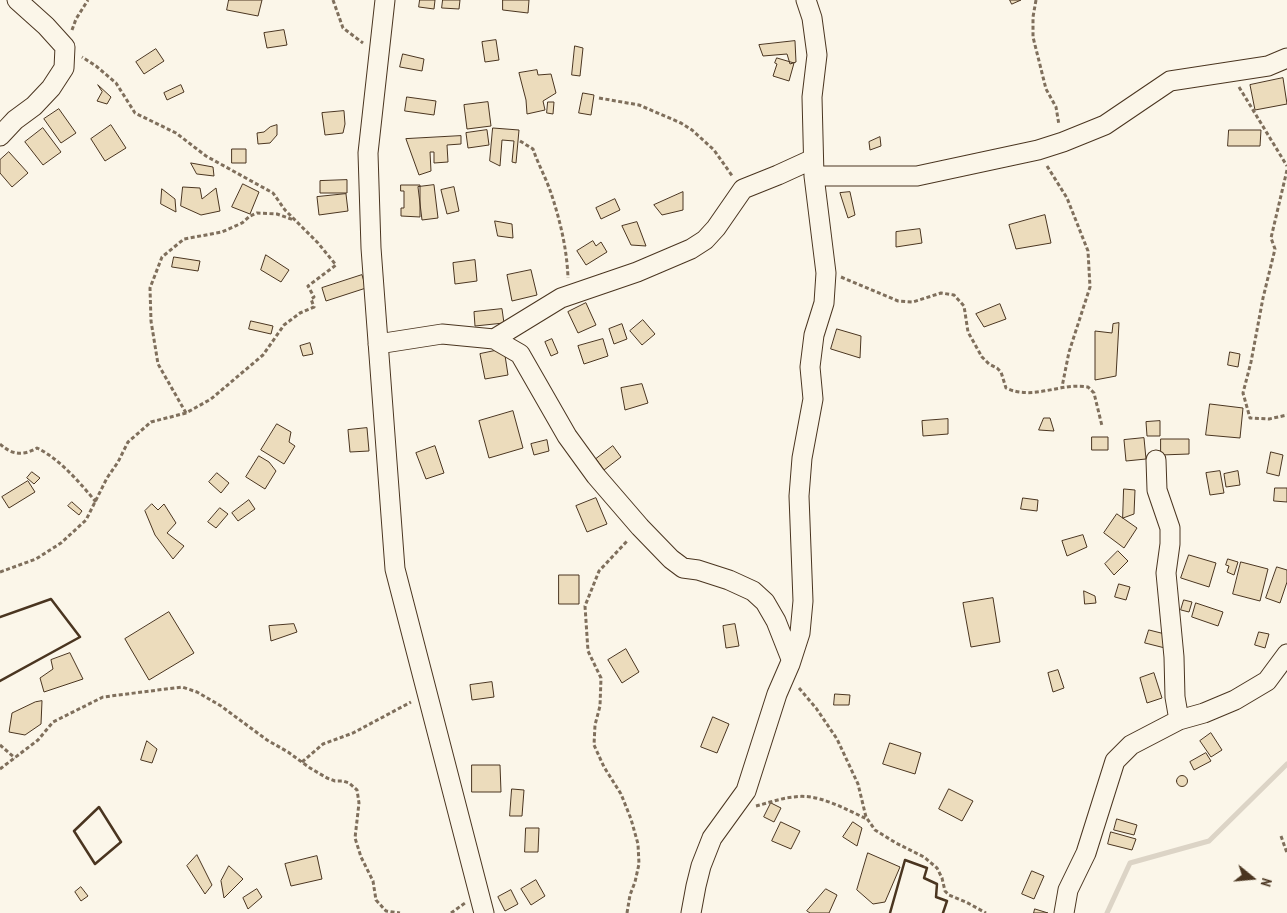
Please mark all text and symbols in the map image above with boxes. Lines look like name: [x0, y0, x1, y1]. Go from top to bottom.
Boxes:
north arrow: [1227, 853, 1277, 903]
text: N: [1257, 876, 1276, 889]

